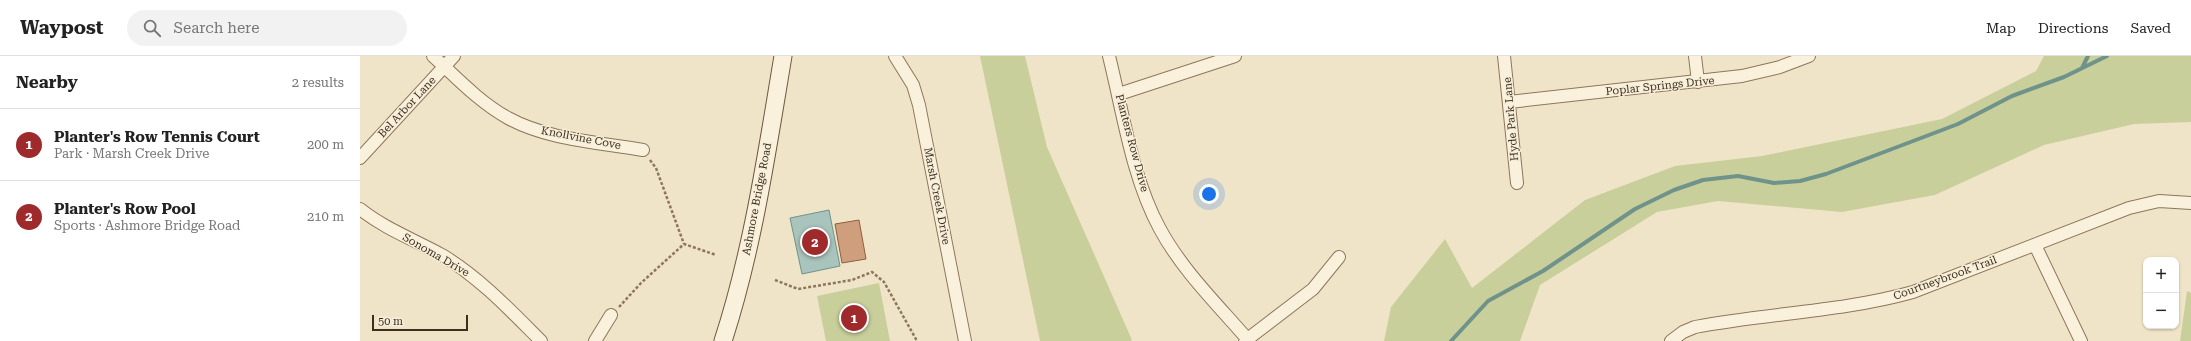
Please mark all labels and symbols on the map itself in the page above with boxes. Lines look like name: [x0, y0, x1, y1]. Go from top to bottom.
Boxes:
street label: Bel Arbor Lane: [375, 74, 439, 140]
street label: Poplar Springs Drive: [1605, 74, 1715, 98]
street label: Hyde Park Lane: [1501, 76, 1521, 162]
street label: Planters Row Drive: [1113, 93, 1151, 193]
street label: Knollvine Cove: [540, 124, 622, 152]
street label: Ashmore Bridge Road: [740, 142, 774, 256]
street label: Marsh Creek Drive: [921, 146, 953, 246]
your location: [1199, 184, 1219, 204]
pin: 2: [802, 227, 828, 257]
street label: Sonoma Drive: [400, 231, 472, 279]
street label: Courtneybrook Trail: [1891, 253, 1999, 303]
pin: 1: [841, 303, 867, 333]
scale bar: [372, 313, 468, 332]

